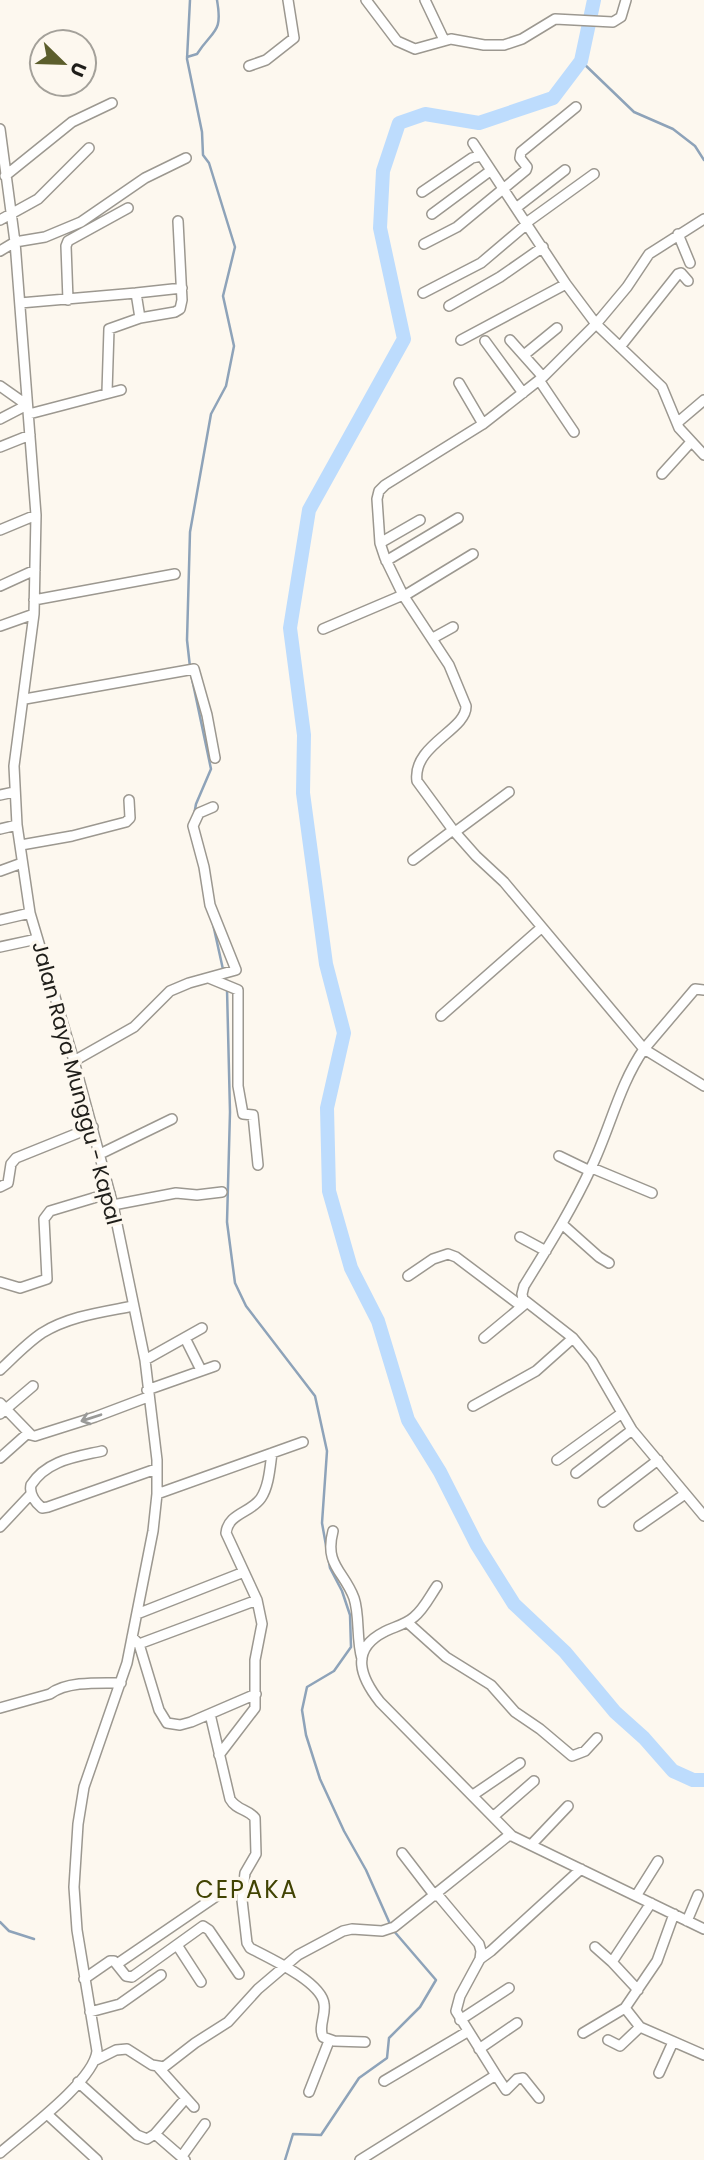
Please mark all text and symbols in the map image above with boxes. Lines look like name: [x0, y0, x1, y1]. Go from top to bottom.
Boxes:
north arrow: [28, 28, 98, 98]
text: U: [63, 58, 93, 81]
street label: Jalan Raya Munggu - Kapal: [25, 938, 129, 1228]
one-way arrow: [80, 1413, 102, 1425]
district label: CEPAKA: [195, 1873, 299, 1906]

